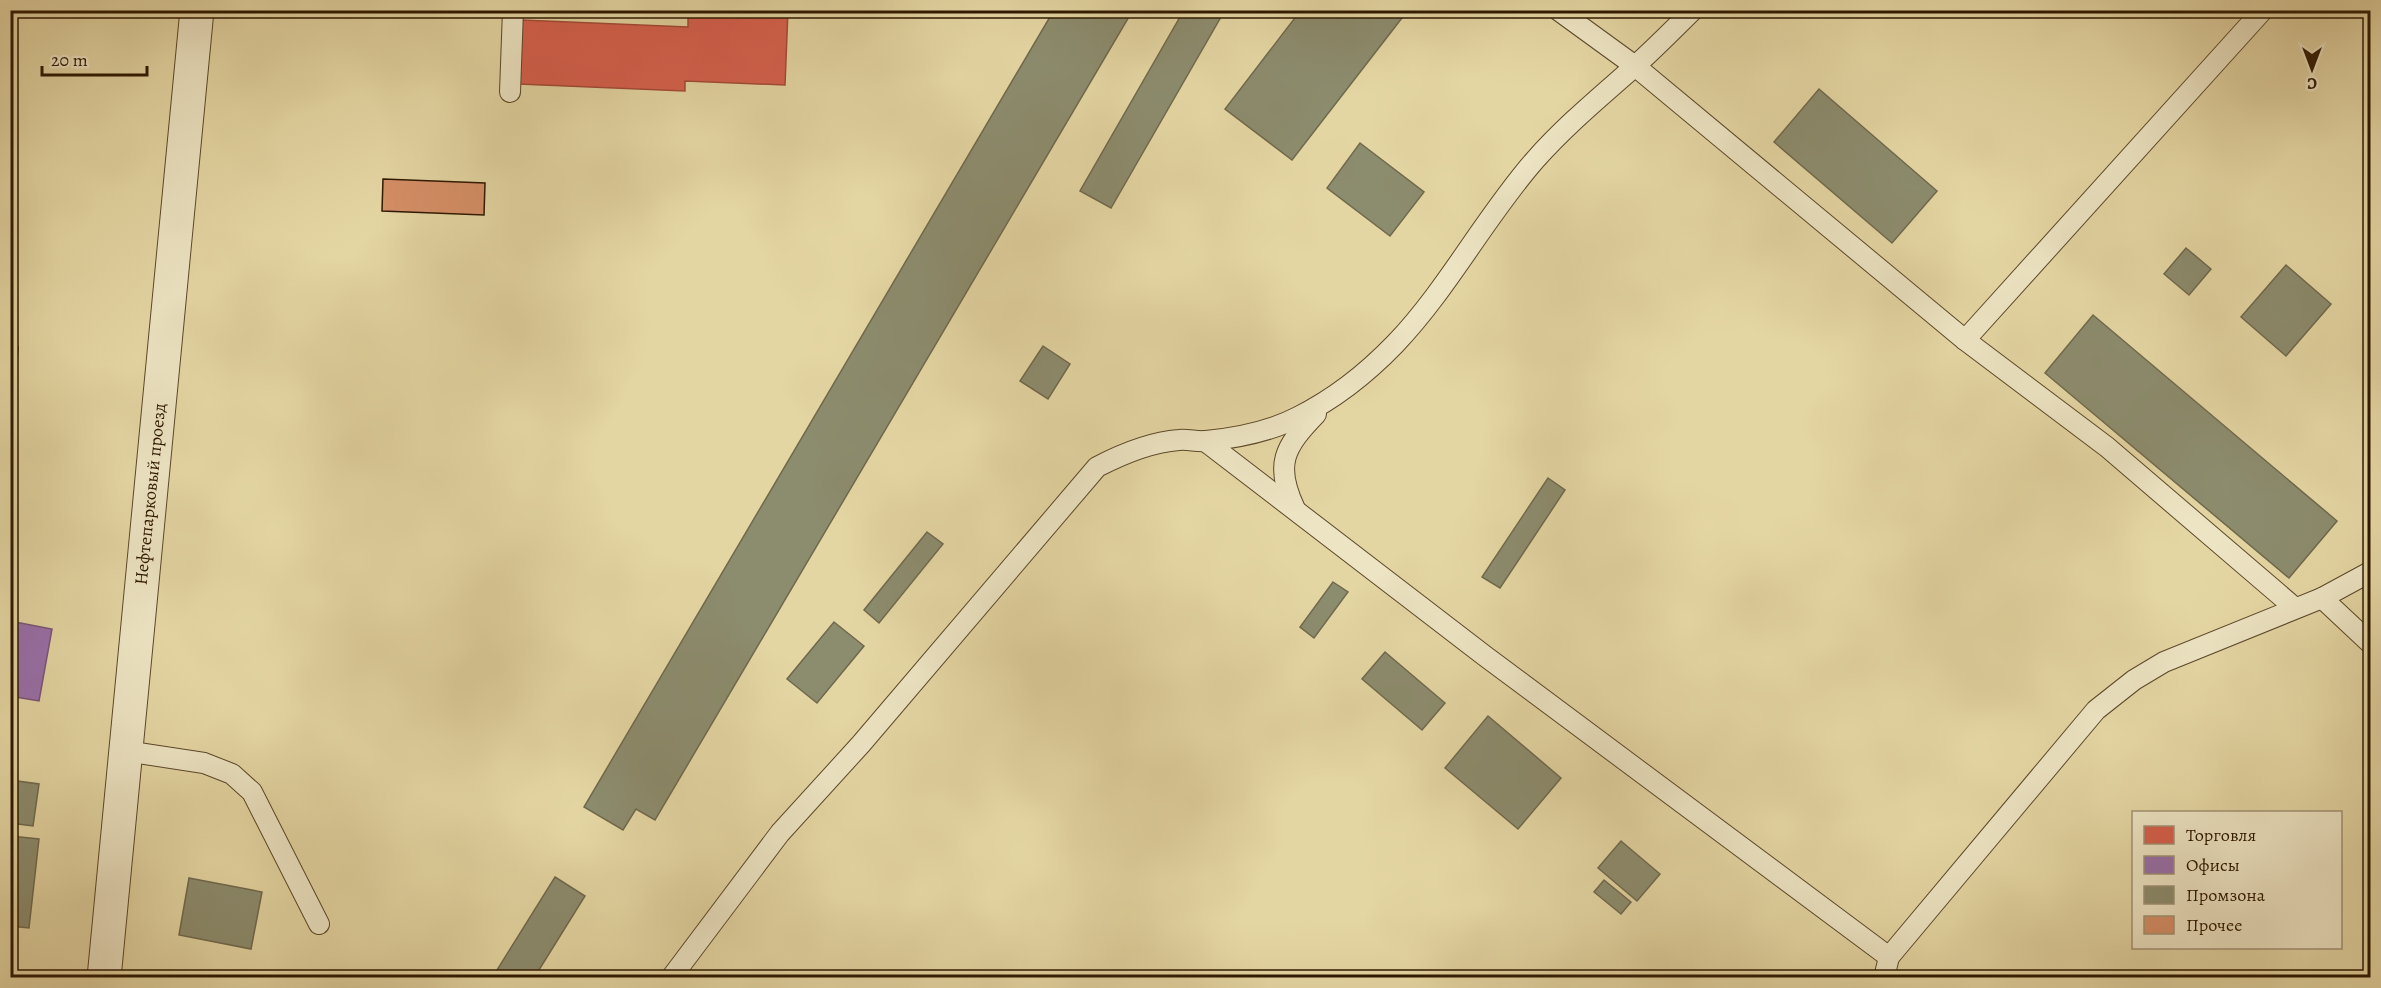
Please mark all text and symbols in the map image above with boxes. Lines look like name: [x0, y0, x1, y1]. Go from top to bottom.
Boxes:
scale bar: [42, 39, 147, 77]
north arrow: [2282, 39, 2342, 99]
text: 20 m: [51, 48, 88, 72]
text: С: [2307, 72, 2317, 94]
street label: Нефтепарковый проезд: [129, 402, 172, 586]
legend: [2132, 811, 2342, 949]
text: Торговля: [2186, 823, 2256, 847]
text: Офисы: [2186, 853, 2240, 877]
text: Промзона: [2186, 883, 2266, 907]
text: Прочее: [2186, 913, 2242, 937]

